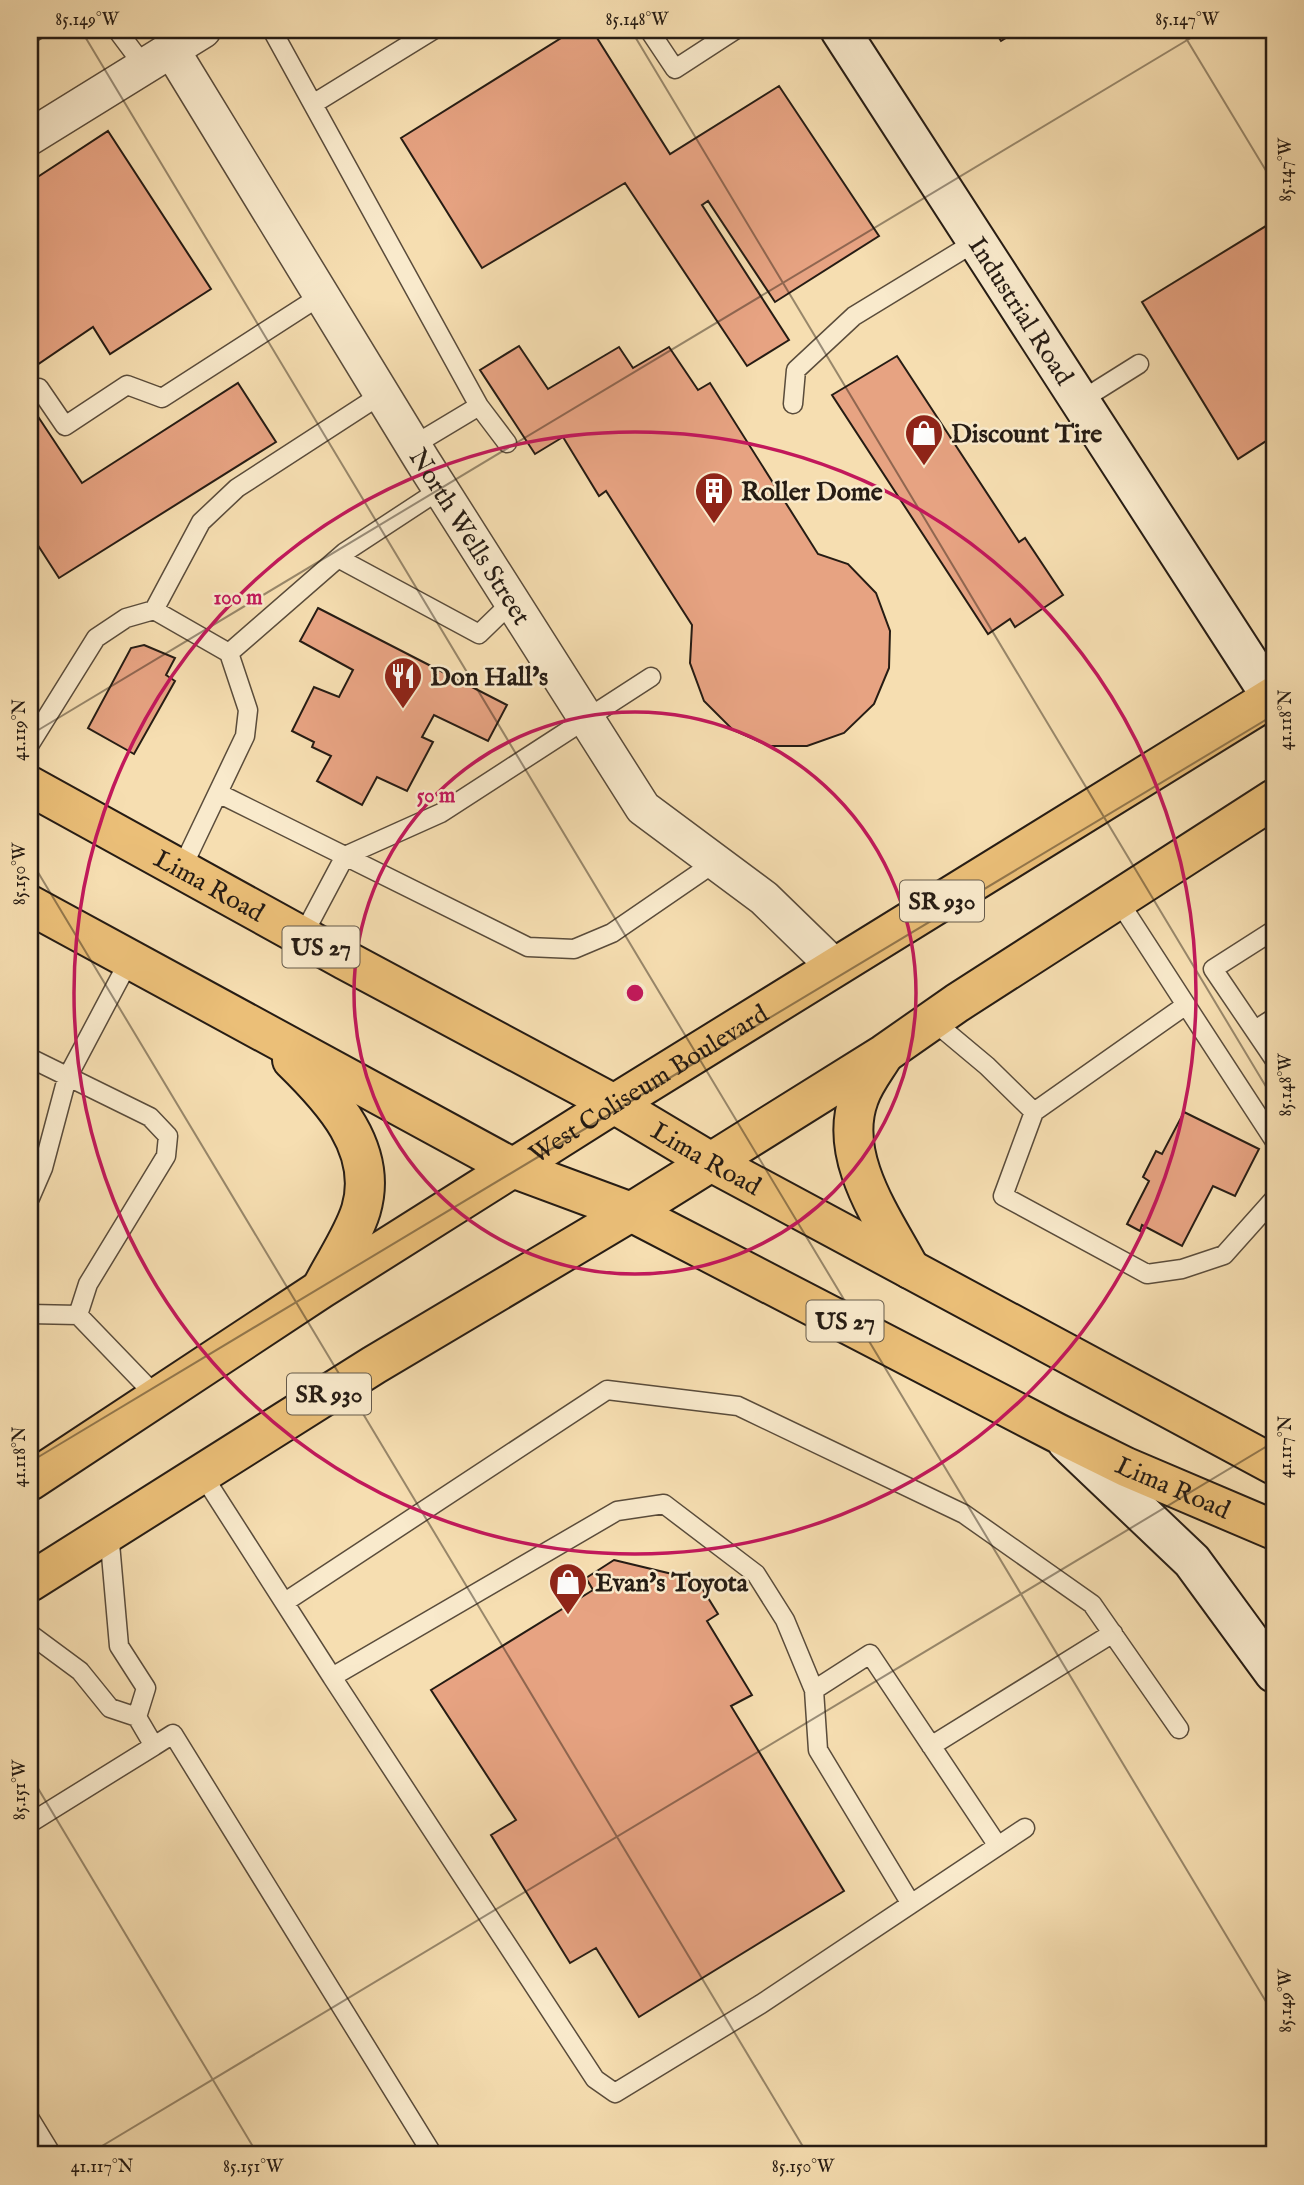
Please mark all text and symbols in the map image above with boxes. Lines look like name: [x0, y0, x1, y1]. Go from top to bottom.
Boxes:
text: 85.149°W: [55, 9, 120, 32]
text: 85.148°W: [606, 9, 669, 32]
text: 85.147°W: [1155, 9, 1220, 32]
text: 85.147°W: [1275, 137, 1298, 202]
street label: Industrial Road: [960, 231, 1080, 392]
shop icon: Discount Tire: [903, 412, 945, 467]
place label: Discount Tire: [951, 418, 1102, 451]
street label: North Wells Street: [401, 443, 538, 632]
building icon: Roller Dome: [693, 470, 735, 525]
place label: Roller Dome: [741, 476, 883, 509]
text: 100 m: [213, 585, 263, 612]
restaurant icon: Don Hall's: [382, 655, 424, 710]
place label: Don Hall's: [430, 661, 548, 694]
text: 41.118°N: [1275, 689, 1298, 751]
text: 41.119°N: [9, 699, 32, 761]
text: 50 m: [417, 783, 456, 810]
text: 85.150°W: [9, 842, 32, 905]
street label: Lima Road: [148, 843, 270, 930]
road number: SR 930: [900, 880, 984, 922]
road number: US 27: [282, 926, 360, 967]
centre of rings: [623, 981, 647, 1005]
street label: West Coliseum Boulevard: [523, 998, 775, 1172]
text: 85.148°W: [1275, 1053, 1298, 1116]
street label: Lima Road: [645, 1115, 766, 1204]
road number: US 27: [806, 1301, 884, 1342]
road number: SR 930: [287, 1374, 371, 1414]
text: 41.117°N: [1275, 1415, 1298, 1478]
text: 41.118°N: [9, 1426, 32, 1488]
street label: Lima Road: [1110, 1449, 1235, 1527]
shop icon: Evan's Toyota: [547, 1561, 589, 1616]
place label: Evan's Toyota: [595, 1567, 749, 1600]
text: 85.151°W: [9, 1759, 32, 1820]
text: 85.149°W: [1275, 1968, 1298, 2033]
text: 41.117°N: [71, 2156, 134, 2179]
text: 85.151°W: [223, 2156, 284, 2179]
text: 85.150°W: [772, 2156, 835, 2179]

